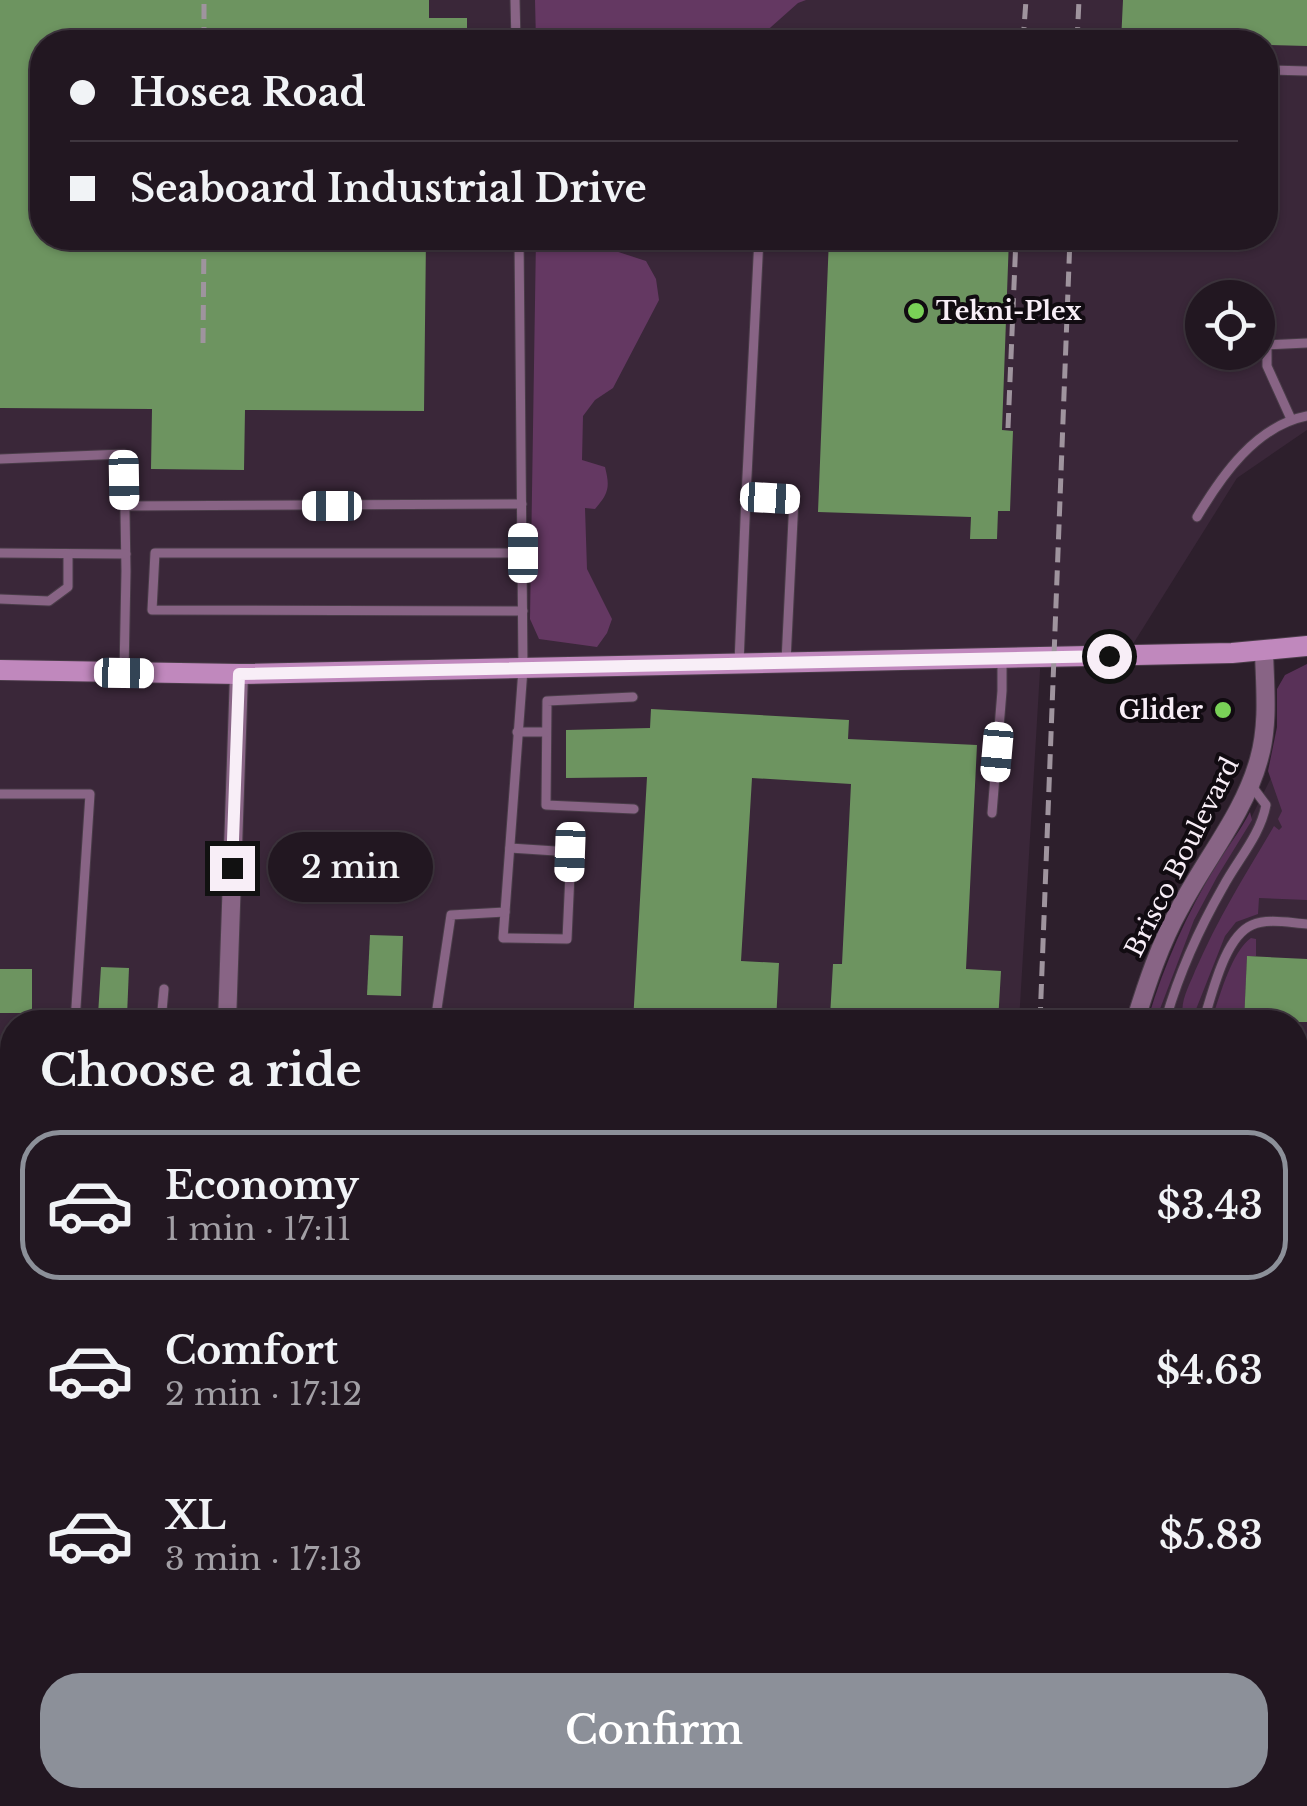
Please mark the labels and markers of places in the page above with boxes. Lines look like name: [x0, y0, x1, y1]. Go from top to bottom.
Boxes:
place label: Tekni-Plex: [936, 296, 1082, 327]
marker: Tekni-Plex: [905, 300, 927, 322]
place label: Glider: [1119, 695, 1204, 726]
marker: Glider: [1212, 699, 1234, 721]

